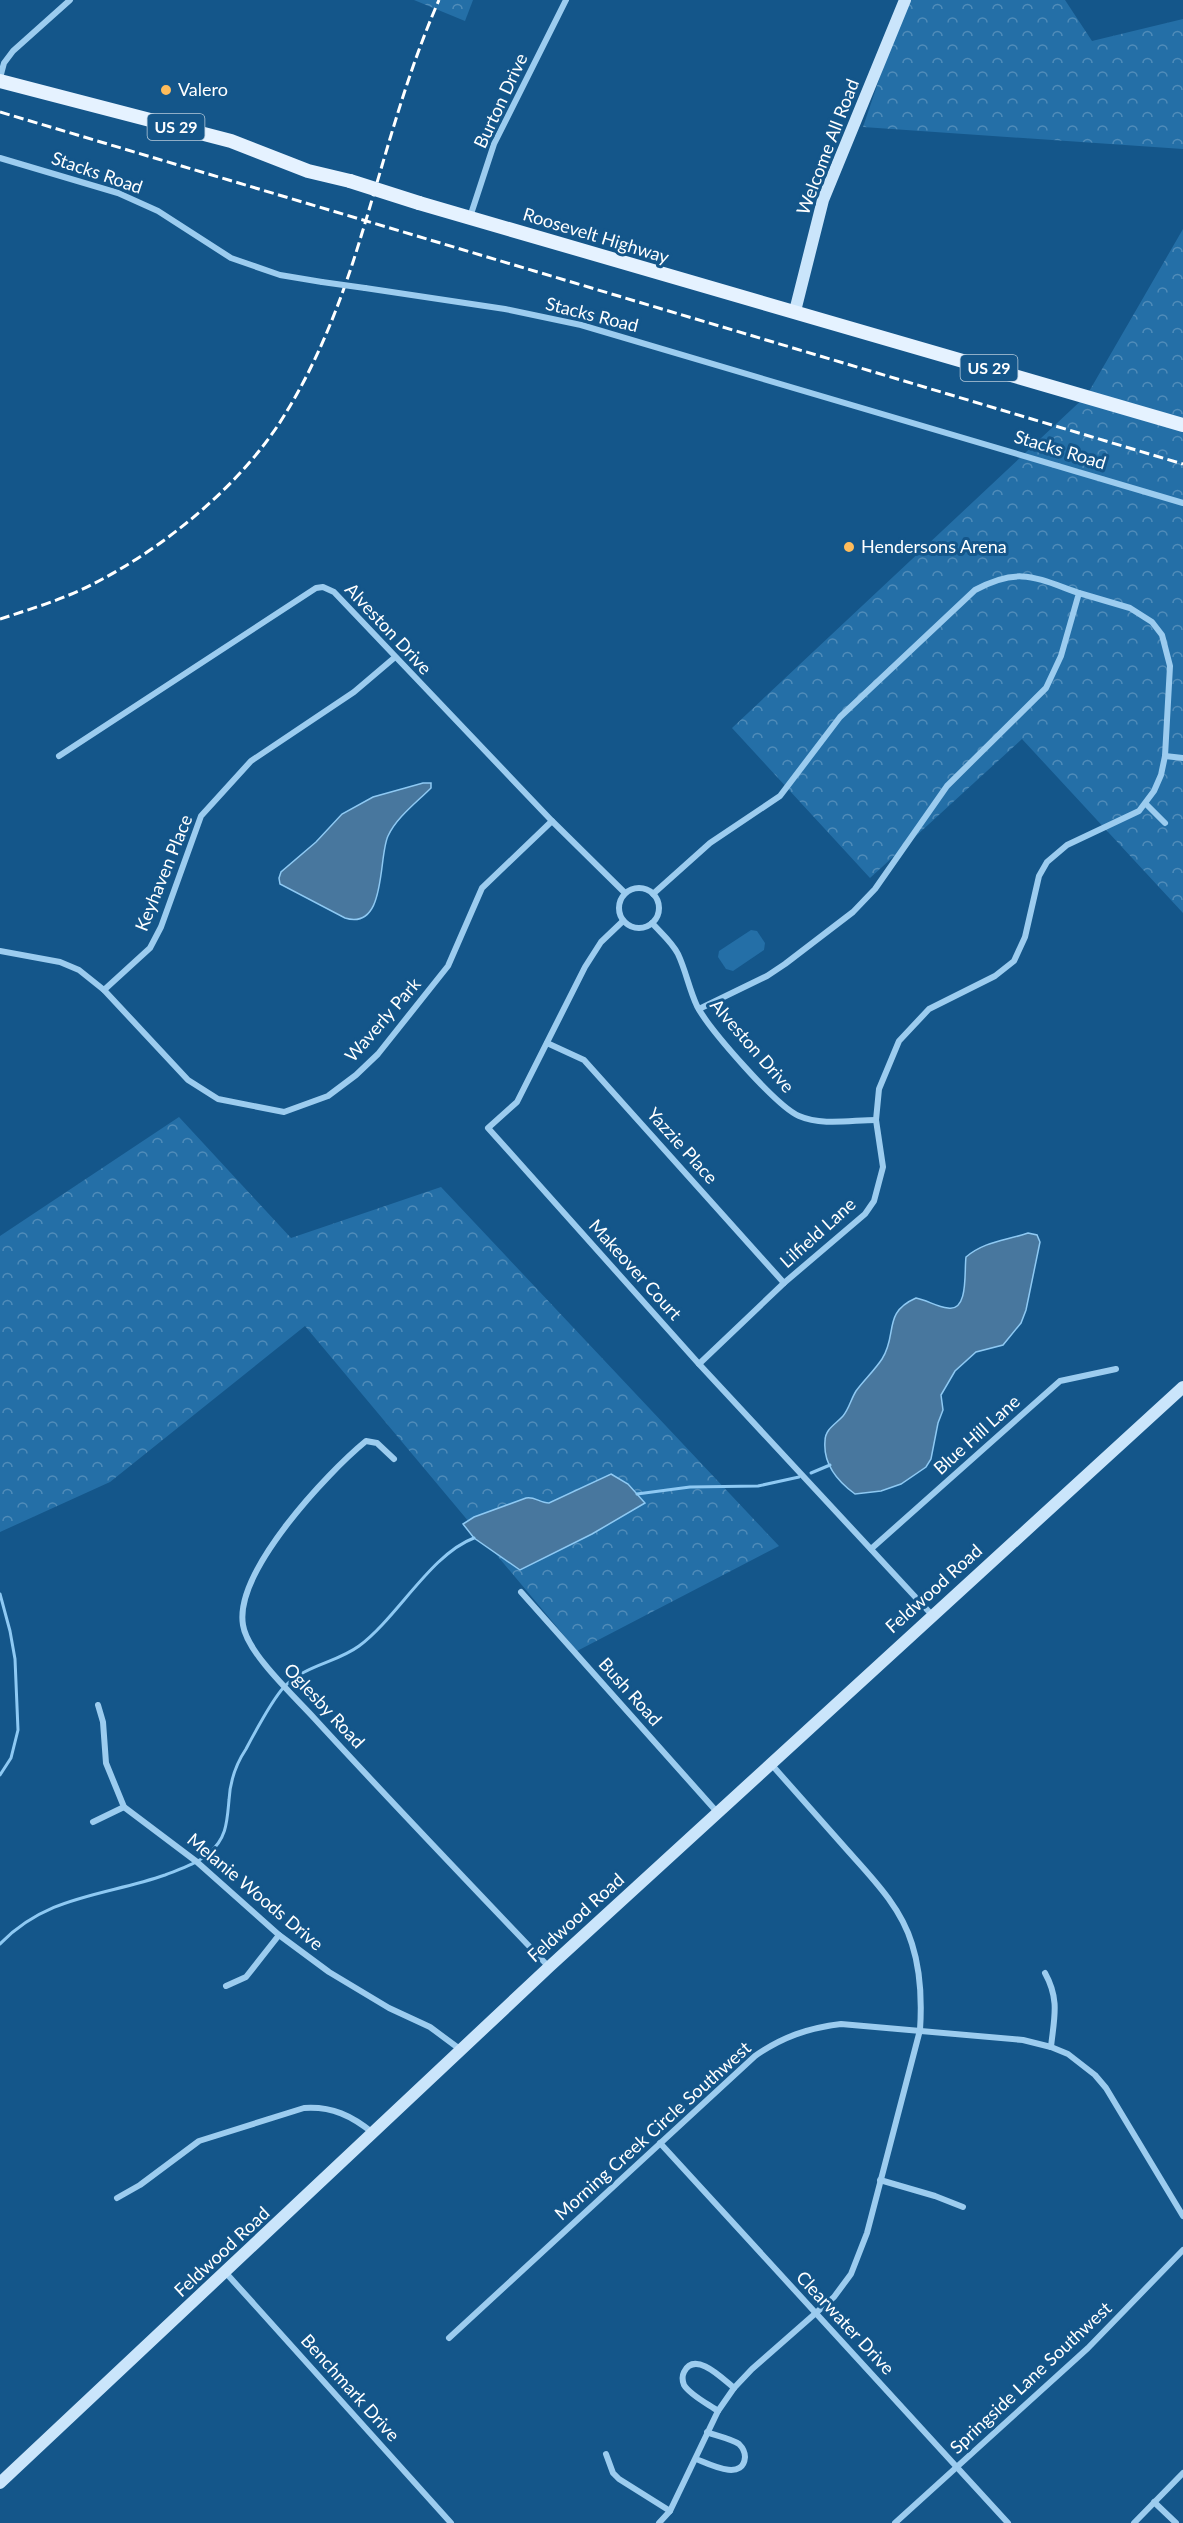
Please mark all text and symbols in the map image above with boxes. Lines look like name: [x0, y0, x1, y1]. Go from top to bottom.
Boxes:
street label: Burton Drive: [469, 50, 532, 152]
street label: Welcome All Road: [791, 76, 863, 218]
place label: Valero: [178, 78, 228, 100]
marker: Valero: [159, 83, 173, 97]
road number: US 29: [148, 114, 204, 140]
street label: Stacks Road: [49, 146, 146, 198]
street label: Roosevelt Highway: [521, 202, 673, 268]
street label: Stacks Road: [544, 292, 641, 336]
road number: US 29: [960, 355, 1018, 381]
street label: Stacks Road: [1012, 425, 1109, 473]
place label: Hendersons Arena: [861, 535, 1007, 557]
marker: Hendersons Arena: [842, 540, 856, 554]
street label: Alveston Drive: [341, 578, 437, 679]
street label: Keyhaven Place: [130, 811, 196, 934]
street label: Waverly Park: [340, 972, 425, 1066]
street label: Alveston Drive: [706, 994, 799, 1097]
street label: Yazzie Place: [643, 1103, 723, 1188]
street label: Lilfield Lane: [775, 1193, 860, 1272]
street label: Makeover Court: [585, 1214, 687, 1325]
street label: Blue Hill Lane: [929, 1390, 1024, 1479]
street label: Feldwood Road: [881, 1539, 986, 1637]
street label: Bush Road: [595, 1653, 667, 1730]
street label: Oglesby Road: [280, 1658, 370, 1752]
street label: Melanie Woods Drive: [183, 1828, 328, 1955]
street label: Feldwood Road: [523, 1868, 628, 1966]
street label: Morning Creek Circle Southwest: [550, 2036, 755, 2224]
street label: Feldwood Road: [169, 2202, 274, 2301]
street label: Clearwater Drive: [792, 2266, 899, 2379]
street label: Springside Lane Southwest: [945, 2296, 1116, 2458]
street label: Benchmark Drive: [297, 2329, 405, 2445]

